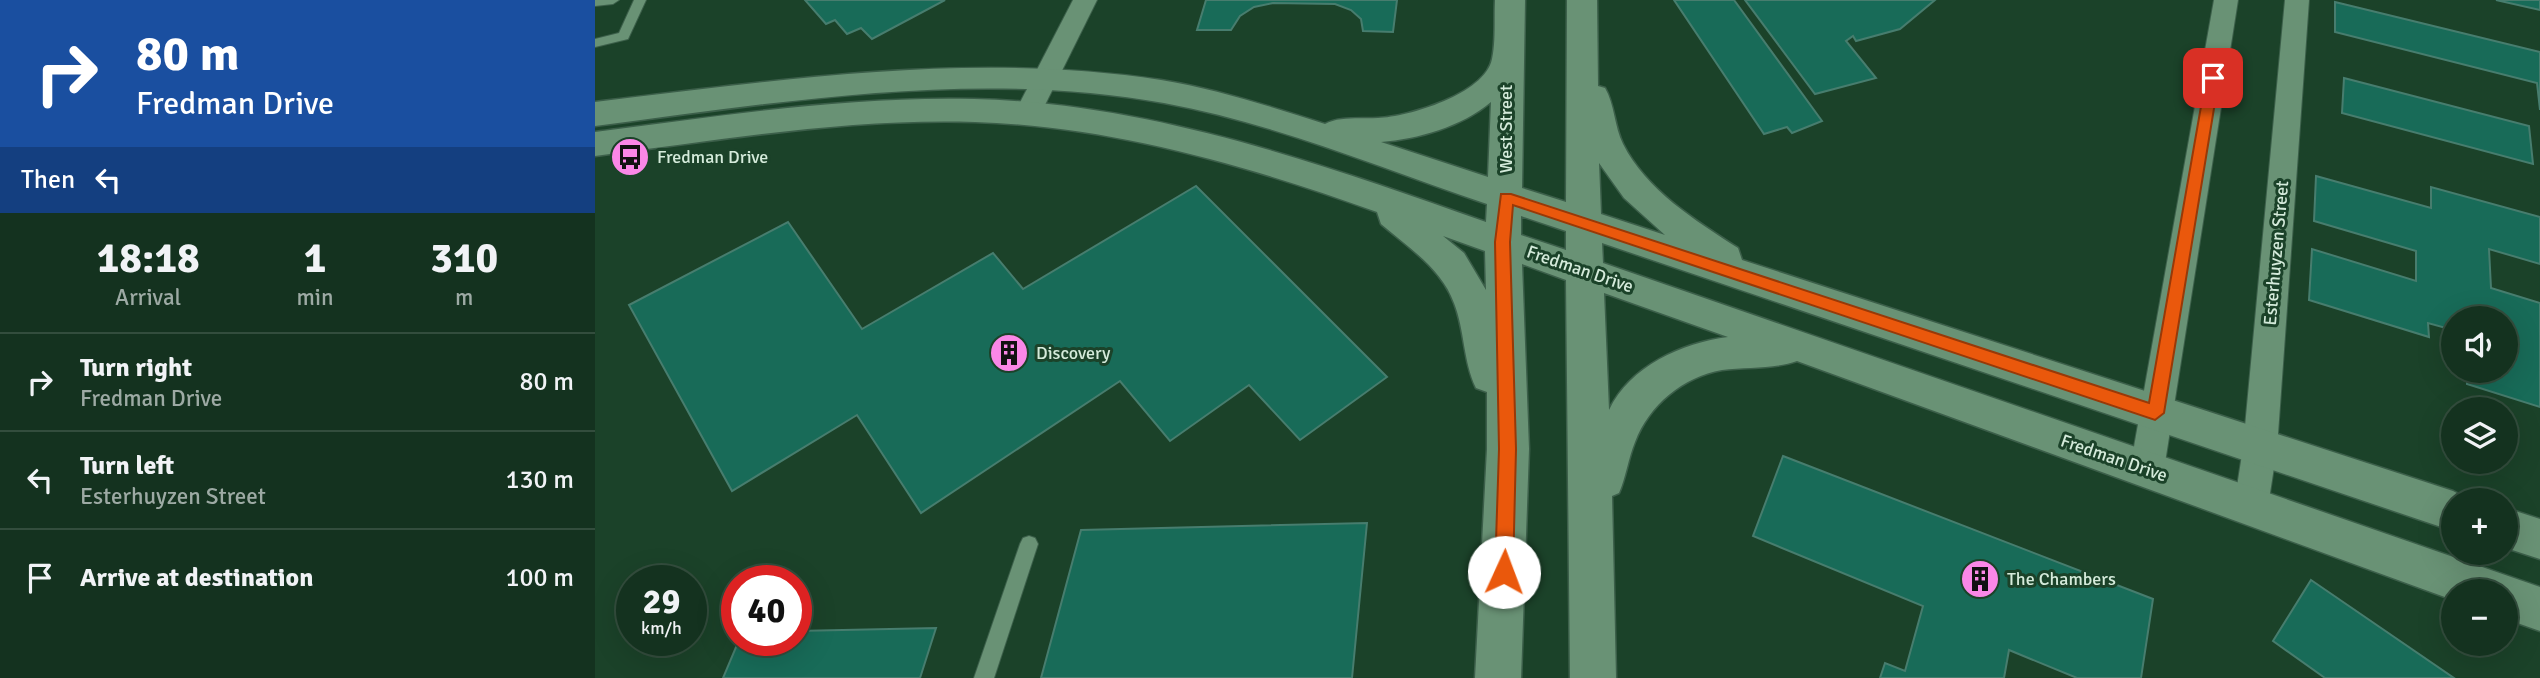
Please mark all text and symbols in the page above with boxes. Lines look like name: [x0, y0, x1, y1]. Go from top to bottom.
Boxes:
text: 80 m: [136, 24, 239, 84]
icon: right: [21, 28, 112, 119]
pin: [2183, 48, 2243, 108]
icon: arrive: [2194, 59, 2232, 97]
text: Fredman Drive: [136, 84, 334, 123]
street label: West Street: [1495, 85, 1517, 173]
bus stop icon: Fredman Drive: [609, 136, 651, 178]
place label: Fredman Drive: [657, 146, 768, 168]
icon: left: [89, 161, 127, 199]
text: Then: [21, 164, 75, 196]
street label: Esterhuyzen Street: [2259, 180, 2293, 326]
text: 18:18: [97, 233, 200, 284]
text: 1: [304, 233, 326, 284]
text: 310: [430, 233, 498, 284]
street label: Fredman Drive: [1524, 240, 1636, 298]
text: Arrival: [115, 283, 181, 312]
text: min: [296, 283, 334, 312]
text: m: [455, 283, 473, 312]
map controls: [2441, 306, 2518, 656]
button: sound: [2441, 306, 2518, 383]
building icon: Discovery: [988, 332, 1030, 374]
place label: Discovery: [1036, 342, 1111, 364]
text: Turn right: [80, 352, 192, 384]
icon: right: [21, 363, 59, 401]
text: 80 m: [519, 366, 574, 398]
text: Fredman Drive: [80, 384, 222, 413]
button: layers: [2441, 397, 2518, 474]
street label: Fredman Drive: [2058, 429, 2170, 487]
text: Turn left: [80, 450, 174, 482]
icon: left: [21, 461, 59, 499]
text: 130 m: [505, 464, 574, 496]
text: Esterhuyzen Street: [80, 482, 266, 511]
button: +: [2441, 488, 2518, 565]
position arrow: [1467, 535, 1541, 609]
building icon: The Chambers: [1959, 558, 2001, 600]
icon: arrive: [21, 559, 59, 597]
text: Arrive at destination: [80, 562, 313, 594]
text: 100 m: [505, 562, 574, 594]
speed limit sign: 40: [721, 565, 812, 656]
place label: The Chambers: [2007, 568, 2116, 590]
button: −: [2441, 579, 2518, 656]
text: 29: [643, 580, 680, 623]
text: km/h: [641, 617, 682, 639]

